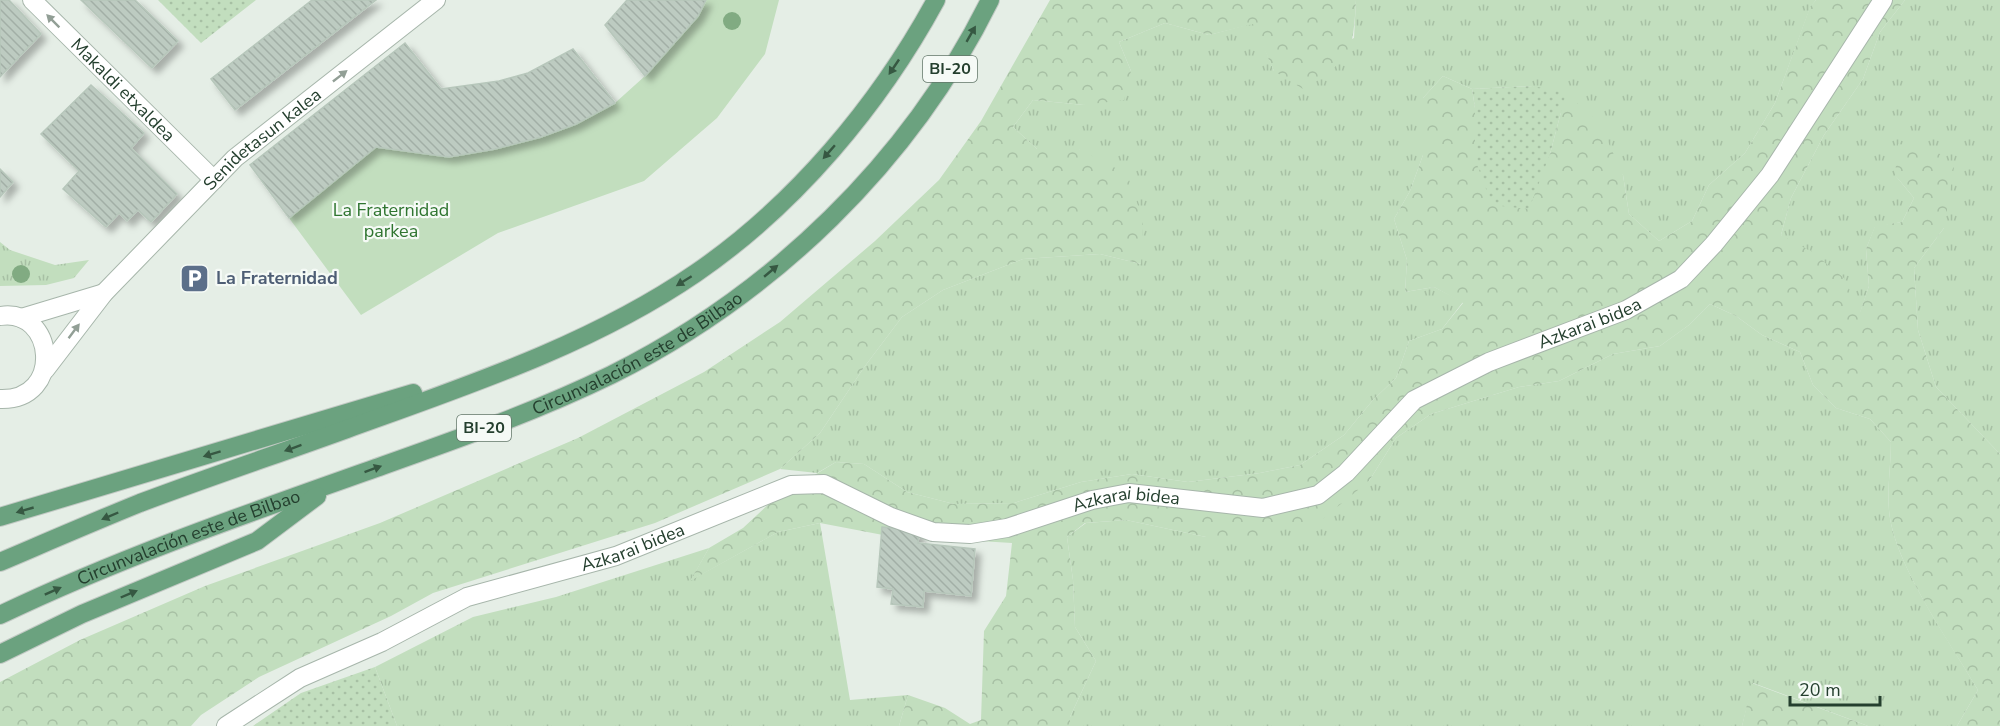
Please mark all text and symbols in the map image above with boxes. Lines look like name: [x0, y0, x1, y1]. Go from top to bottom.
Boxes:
one-way arrow: [45, 14, 60, 28]
one-way arrow: [966, 25, 976, 42]
street label: Makaldi etxaldea: [66, 33, 180, 147]
road number: BI-20: [923, 56, 977, 82]
one-way arrow: [888, 59, 900, 75]
one-way arrow: [332, 69, 348, 82]
street label: Senidetasun kalea: [198, 83, 326, 196]
one-way arrow: [823, 144, 836, 159]
park label: La Fraternidad parkea: [333, 198, 449, 243]
parking icon: La Fraternidad: [179, 262, 211, 294]
one-way arrow: [763, 265, 779, 278]
place label: La Fraternidad: [216, 266, 338, 290]
one-way arrow: [675, 275, 692, 286]
street label: Circunvalación este de Bilbao: [528, 286, 747, 421]
street label: Azkarai bidea: [1535, 292, 1646, 354]
one-way arrow: [68, 324, 80, 339]
road number: BI-20: [457, 415, 511, 441]
one-way arrow: [284, 444, 302, 454]
one-way arrow: [203, 450, 221, 459]
one-way arrow: [364, 463, 382, 473]
street label: Azkarai bidea: [1069, 481, 1181, 518]
street label: Circunvalación este de Bilbao: [73, 484, 303, 591]
one-way arrow: [16, 506, 34, 515]
one-way arrow: [101, 511, 119, 521]
street label: Azkarai bidea: [578, 517, 688, 577]
one-way arrow: [44, 585, 62, 595]
one-way arrow: [120, 589, 138, 598]
scale bar: [1790, 669, 1880, 707]
text: 20 m: [1799, 678, 1841, 702]

